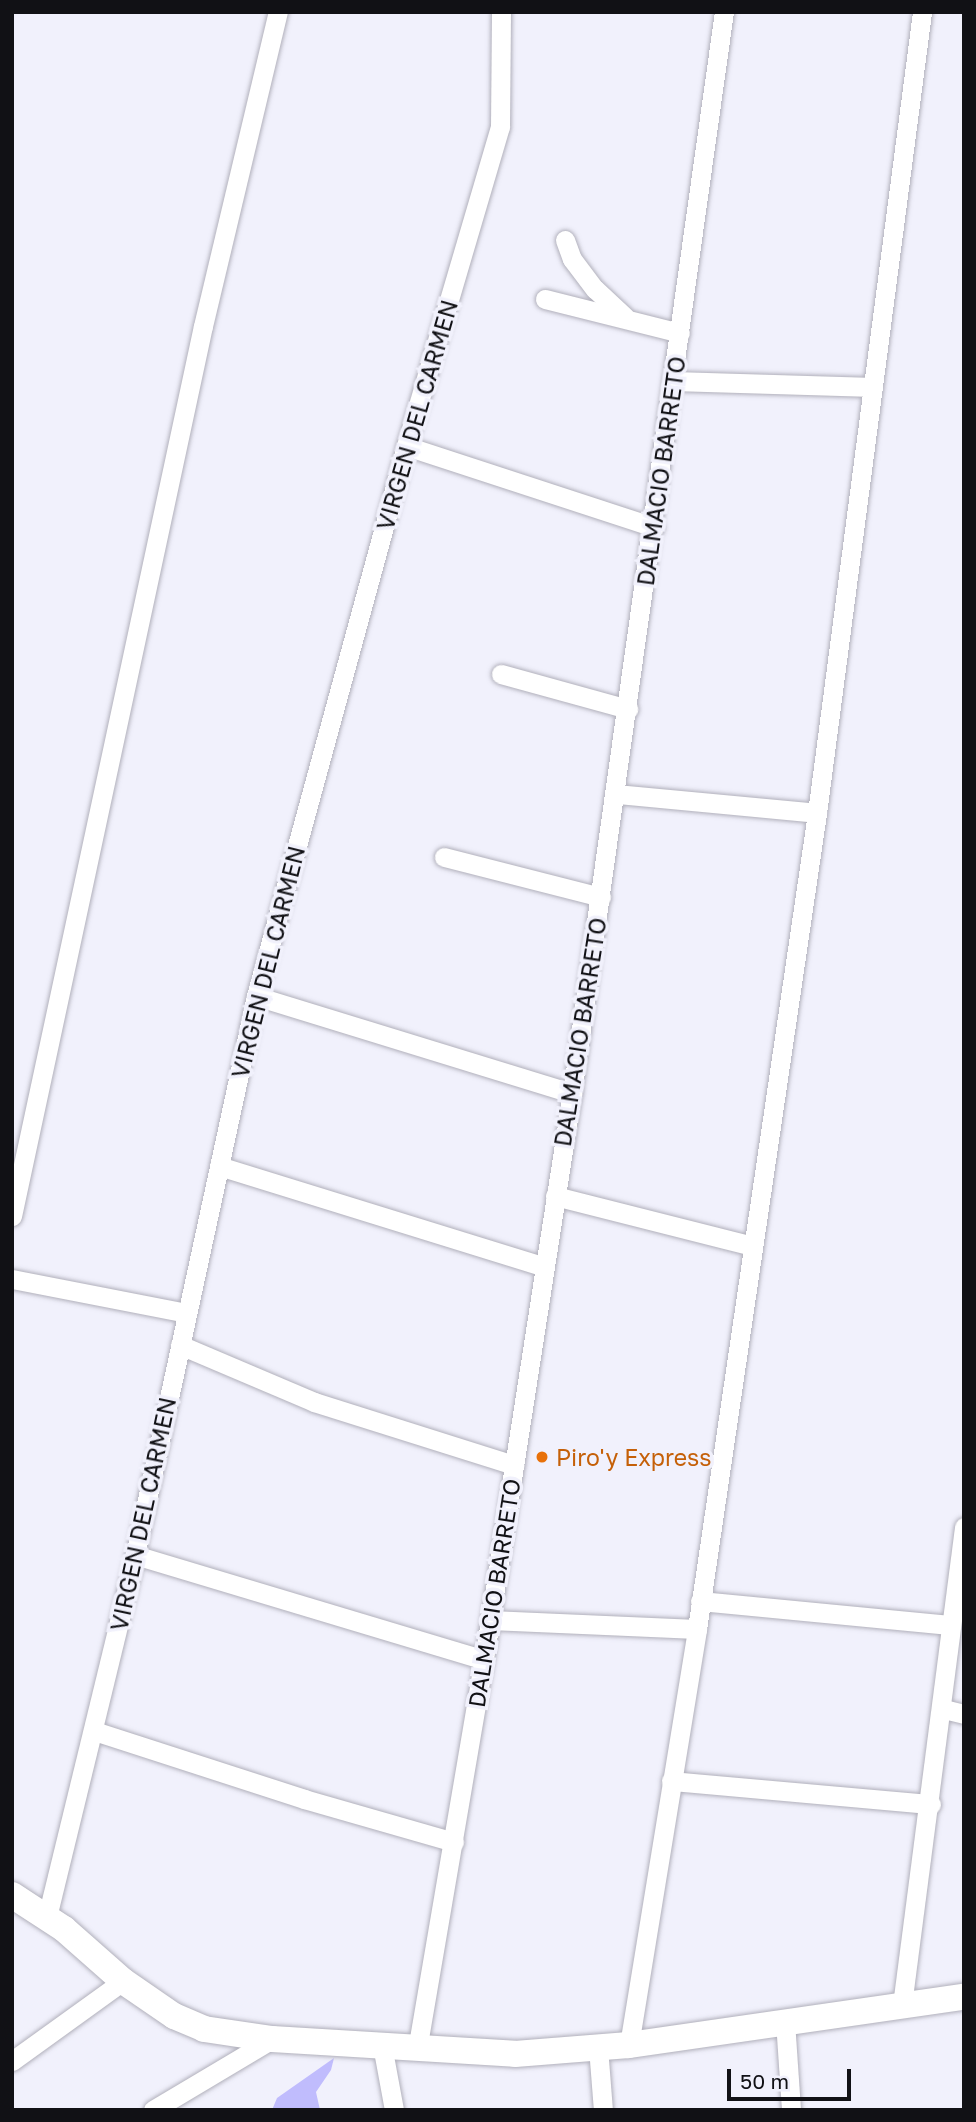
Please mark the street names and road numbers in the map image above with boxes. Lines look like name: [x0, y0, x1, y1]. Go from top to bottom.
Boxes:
street label: VIRGEN DEL CARMEN: [371, 297, 463, 533]
street label: DALMACIO BARRETO: [631, 355, 691, 587]
street label: VIRGEN DEL CARMEN: [226, 843, 310, 1081]
street label: DALMACIO BARRETO: [548, 916, 612, 1148]
street label: VIRGEN DEL CARMEN: [105, 1395, 181, 1633]
street label: DALMACIO BARRETO: [462, 1477, 526, 1709]

